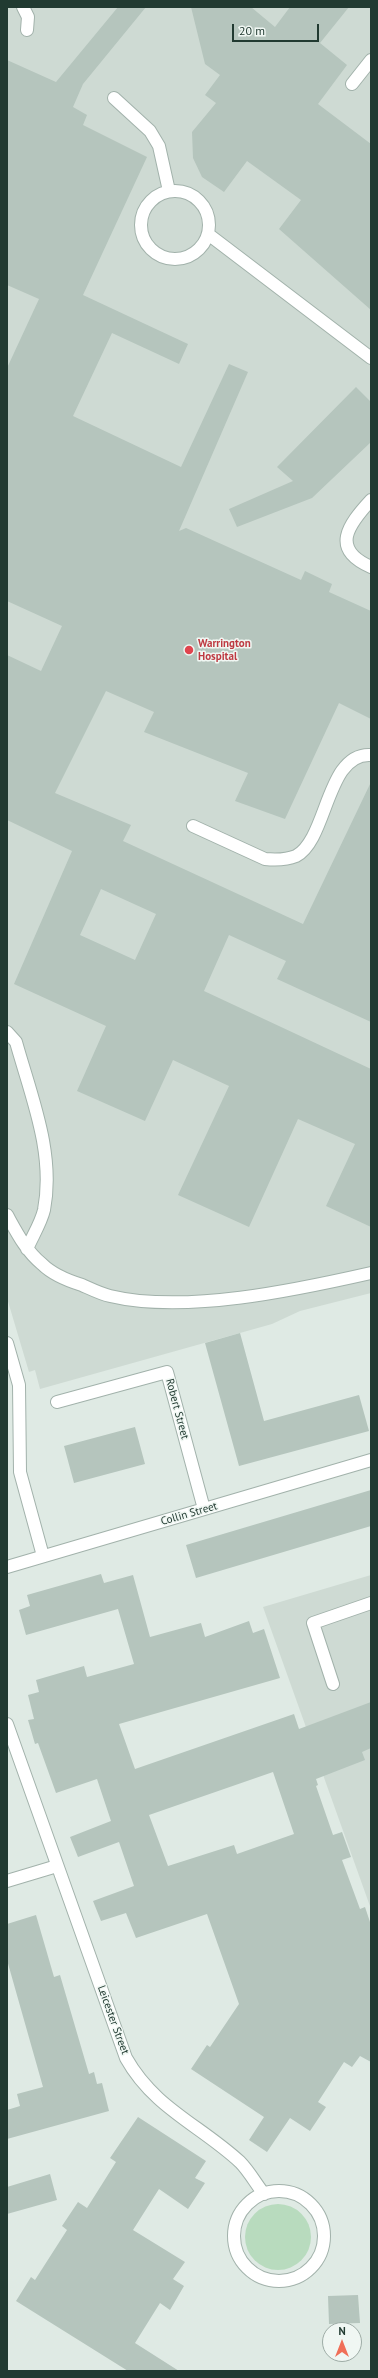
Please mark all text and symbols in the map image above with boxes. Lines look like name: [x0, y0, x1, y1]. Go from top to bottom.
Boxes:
scale bar: [234, 16, 321, 42]
text: 20 m: [239, 23, 265, 38]
place label: Warrington Hospital: [198, 637, 251, 663]
marker: Warrington Hospital: [183, 644, 195, 656]
street label: Robert Street: [163, 1377, 191, 1441]
street label: Collin Street: [159, 1500, 219, 1528]
street label: Leicester Street: [94, 1984, 132, 2056]
north arrow: [322, 2322, 362, 2362]
text: N: [338, 2324, 346, 2338]

